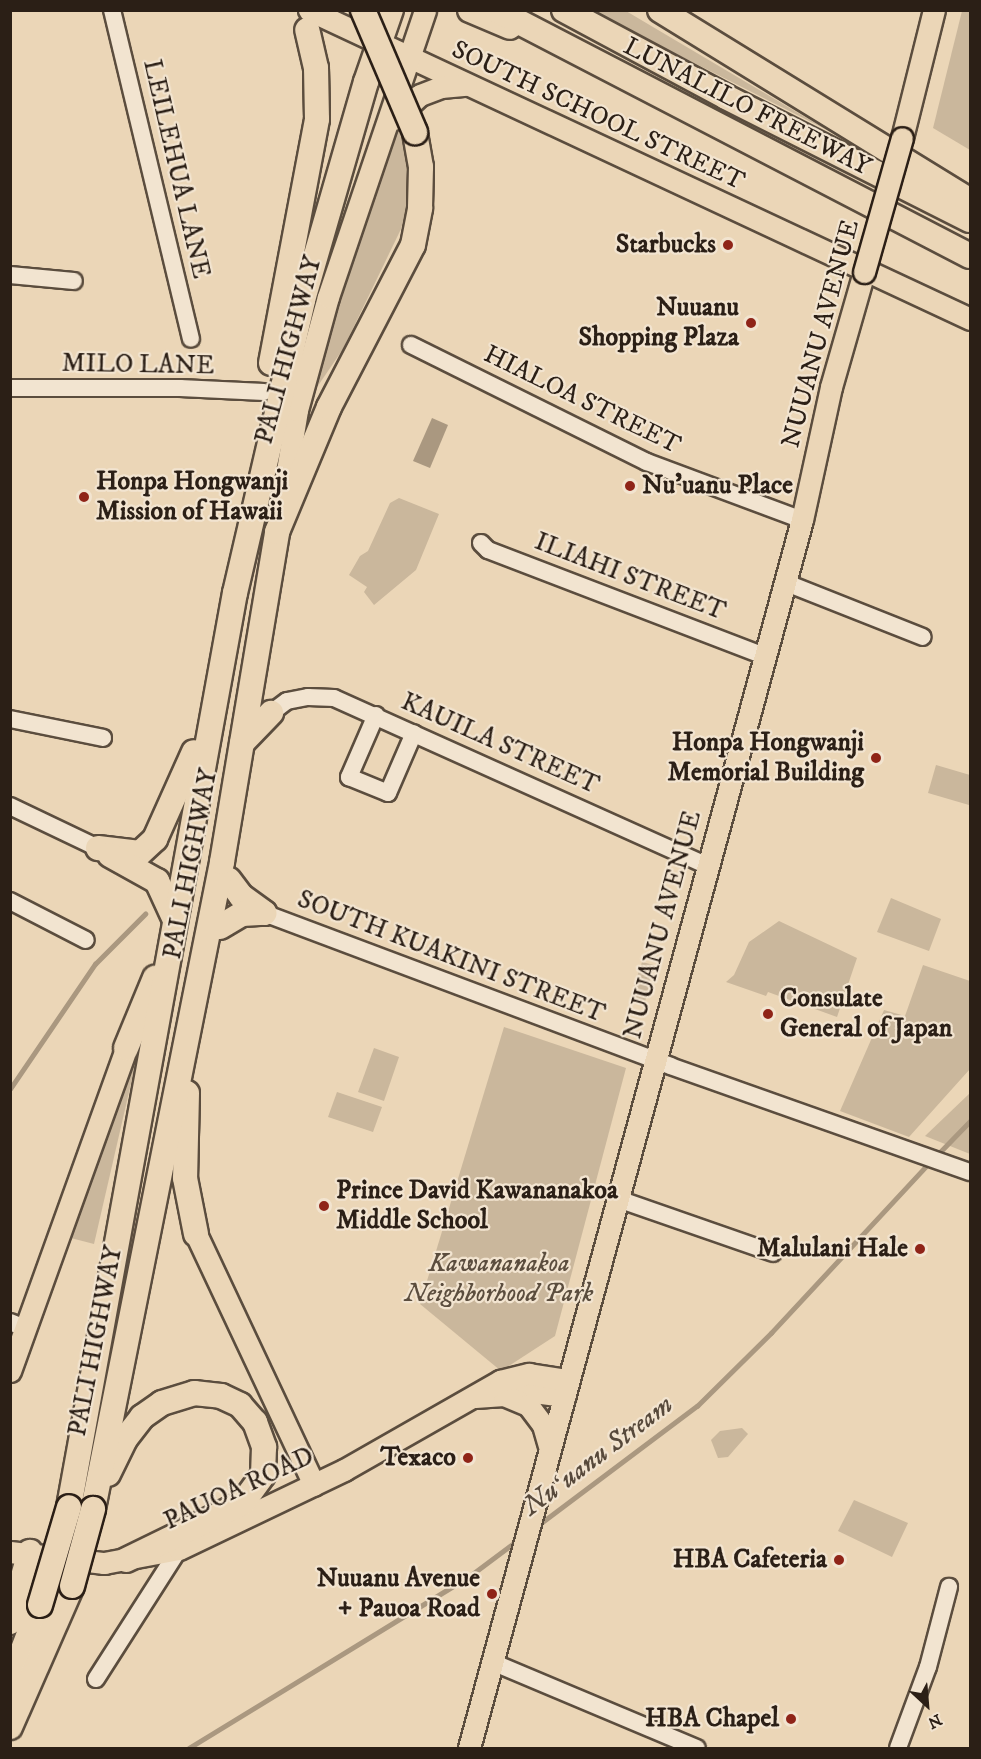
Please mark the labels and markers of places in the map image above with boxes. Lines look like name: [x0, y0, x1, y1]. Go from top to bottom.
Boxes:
place label: Starbucks: [616, 229, 716, 261]
marker: Starbucks: [721, 238, 735, 252]
place label: Nuuanu Shopping Plaza: [578, 292, 739, 354]
marker: Nuuanu Shopping Plaza: [744, 316, 758, 330]
place label: Honpa Hongwanji Mission of Hawaii: [96, 466, 288, 528]
place label: Nu'uanu Place: [642, 470, 793, 502]
marker: Nu'uanu Place: [623, 479, 637, 493]
marker: Honpa Hongwanji Mission of Hawaii: [77, 490, 91, 504]
place label: Honpa Hongwanji Memorial Building: [668, 727, 864, 788]
marker: Honpa Hongwanji Memorial Building: [869, 751, 883, 765]
place label: Consulate General of Japan: [780, 983, 952, 1044]
marker: Consulate General of Japan: [761, 1007, 775, 1021]
place label: Prince David Kawananakoa Middle School: [336, 1175, 618, 1236]
marker: Prince David Kawananakoa Middle School: [317, 1199, 331, 1213]
place label: Malulani Hale: [757, 1233, 908, 1265]
marker: Malulani Hale: [913, 1242, 927, 1256]
place label: Texaco: [381, 1442, 456, 1474]
marker: Texaco: [461, 1451, 475, 1465]
place label: HBA Cafeteria: [673, 1544, 827, 1576]
marker: HBA Cafeteria: [832, 1553, 846, 1567]
place label: Nuuanu Avenue + Pauoa Road: [317, 1563, 480, 1624]
marker: Nuuanu Avenue + Pauoa Road: [485, 1587, 499, 1601]
place label: HBA Chapel: [645, 1703, 779, 1735]
marker: HBA Chapel: [784, 1712, 798, 1726]

